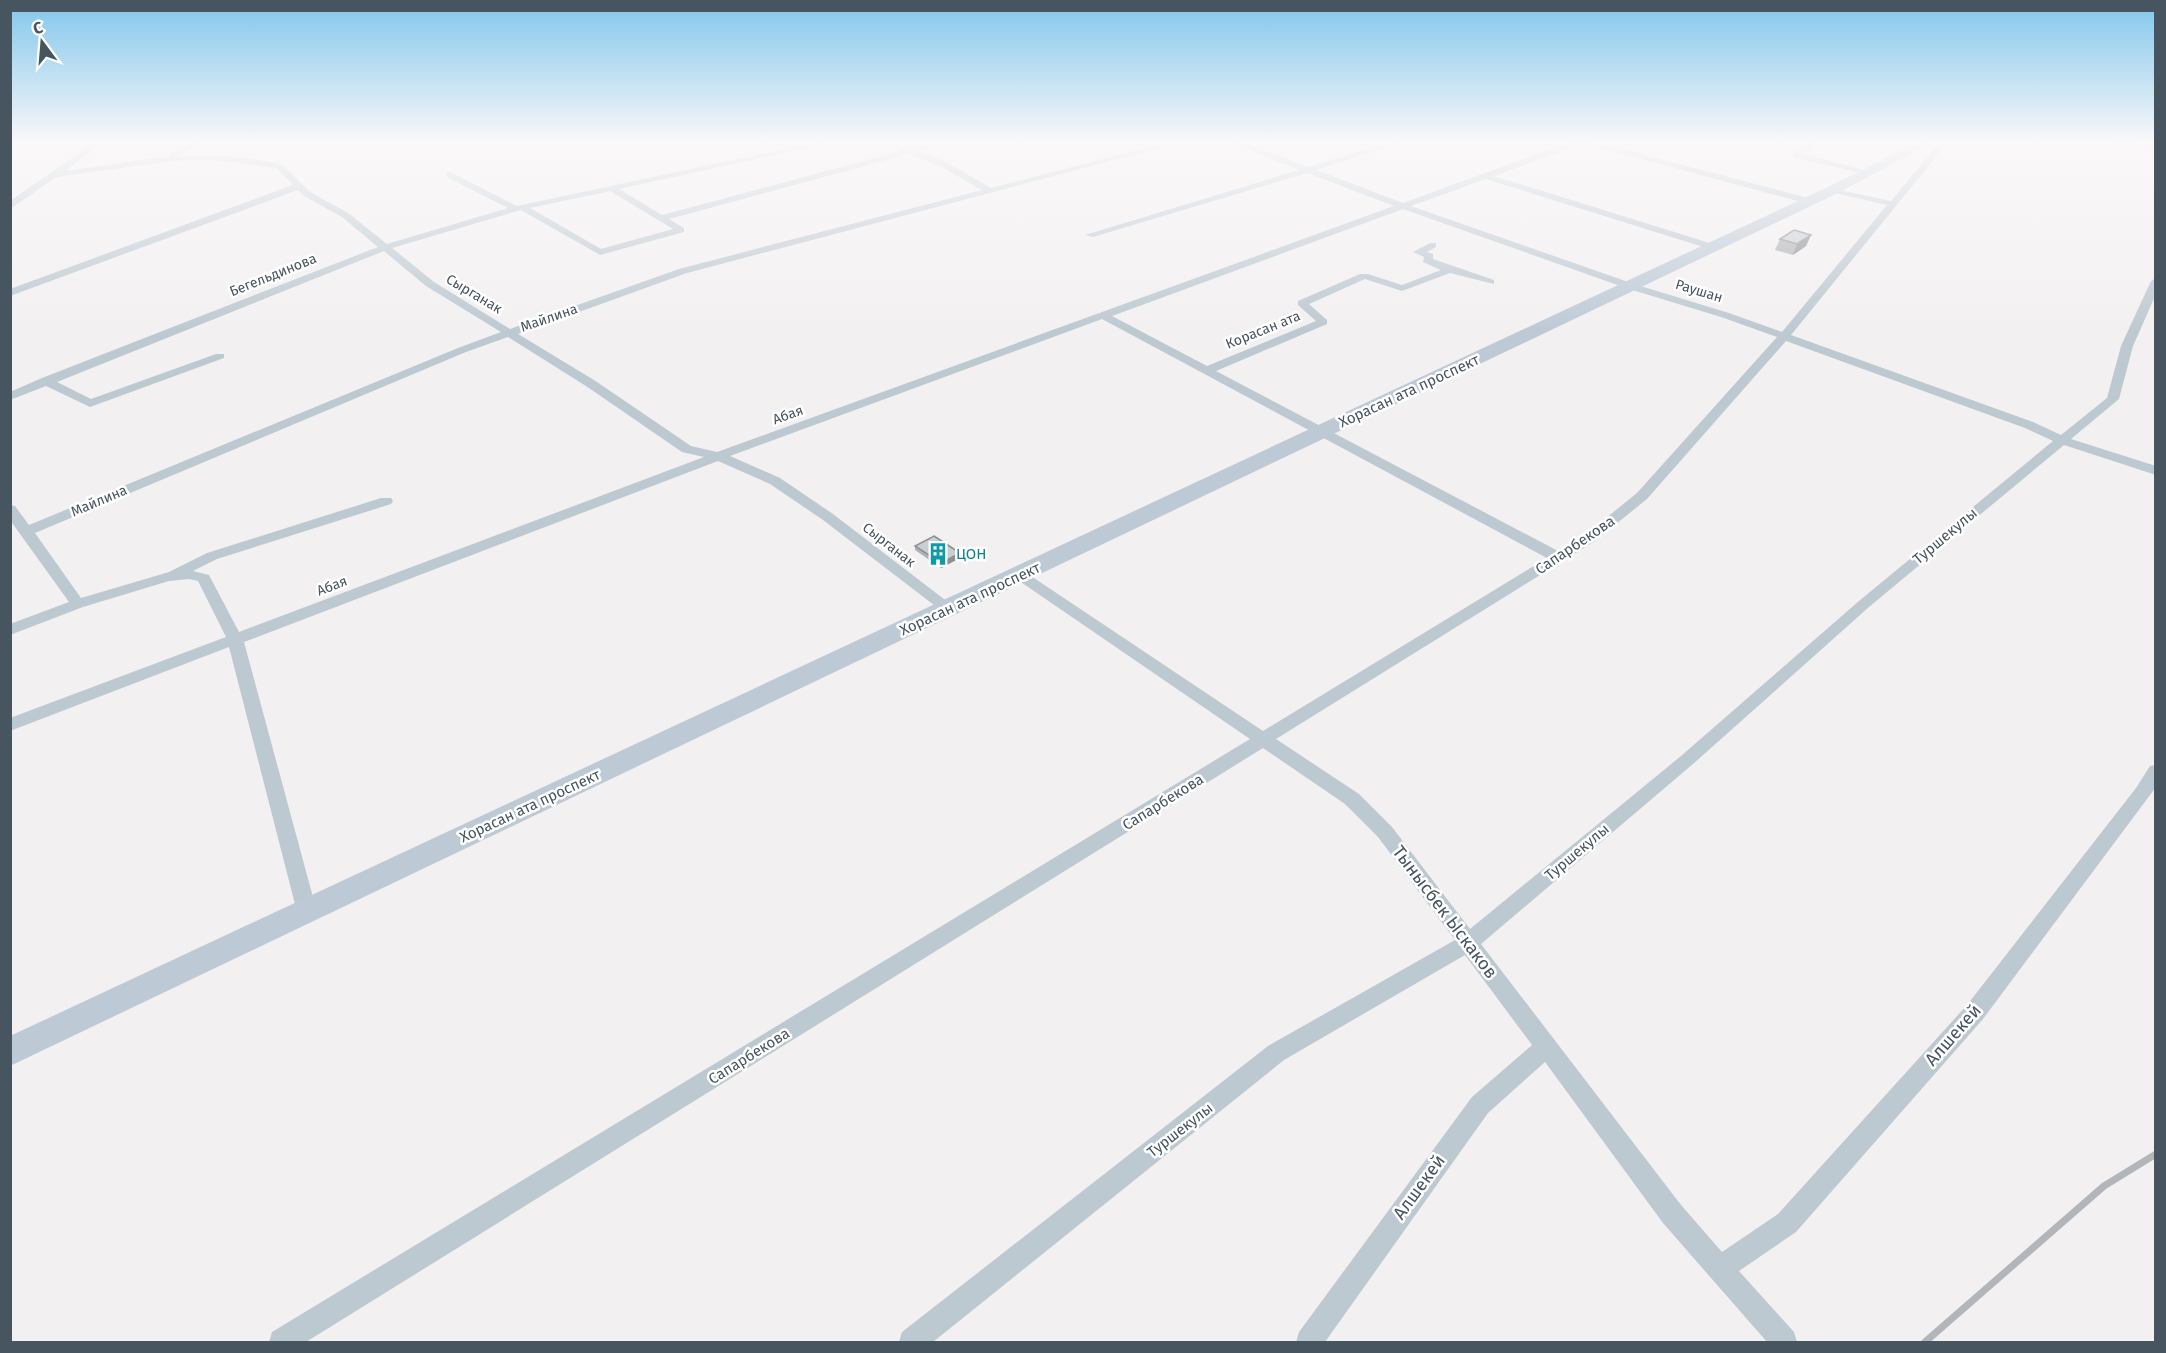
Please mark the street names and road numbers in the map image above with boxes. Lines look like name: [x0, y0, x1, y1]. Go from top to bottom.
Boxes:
street label: Бегельдинова: [227, 250, 319, 300]
street label: Сырганак: [443, 271, 506, 318]
street label: Раушан: [1673, 276, 1725, 306]
street label: Майлина: [518, 300, 580, 336]
street label: Корасан ата: [1223, 307, 1303, 353]
street label: Хорасан ата проспект: [1336, 350, 1482, 431]
street label: Абая: [770, 402, 806, 428]
street label: Майлина: [68, 482, 130, 520]
street label: Туршекулы: [1909, 504, 1981, 568]
street label: Сапарбекова: [1532, 512, 1618, 578]
street label: Сырганак: [859, 519, 919, 571]
street label: Хорасан ата проспект: [897, 558, 1043, 639]
street label: Абая: [314, 572, 350, 600]
street label: Хорасан ата проспект: [457, 765, 603, 846]
street label: Сапарбекова: [1119, 770, 1207, 834]
street label: Туршекулы: [1541, 820, 1613, 884]
street label: Тынысбек Ыскаков: [1388, 841, 1502, 983]
street label: Алшекей: [1920, 1000, 1986, 1070]
street label: Сапарбекова: [705, 1024, 793, 1088]
street label: Туршекулы: [1144, 1099, 1216, 1161]
street label: Алшекей: [1388, 1150, 1450, 1224]

